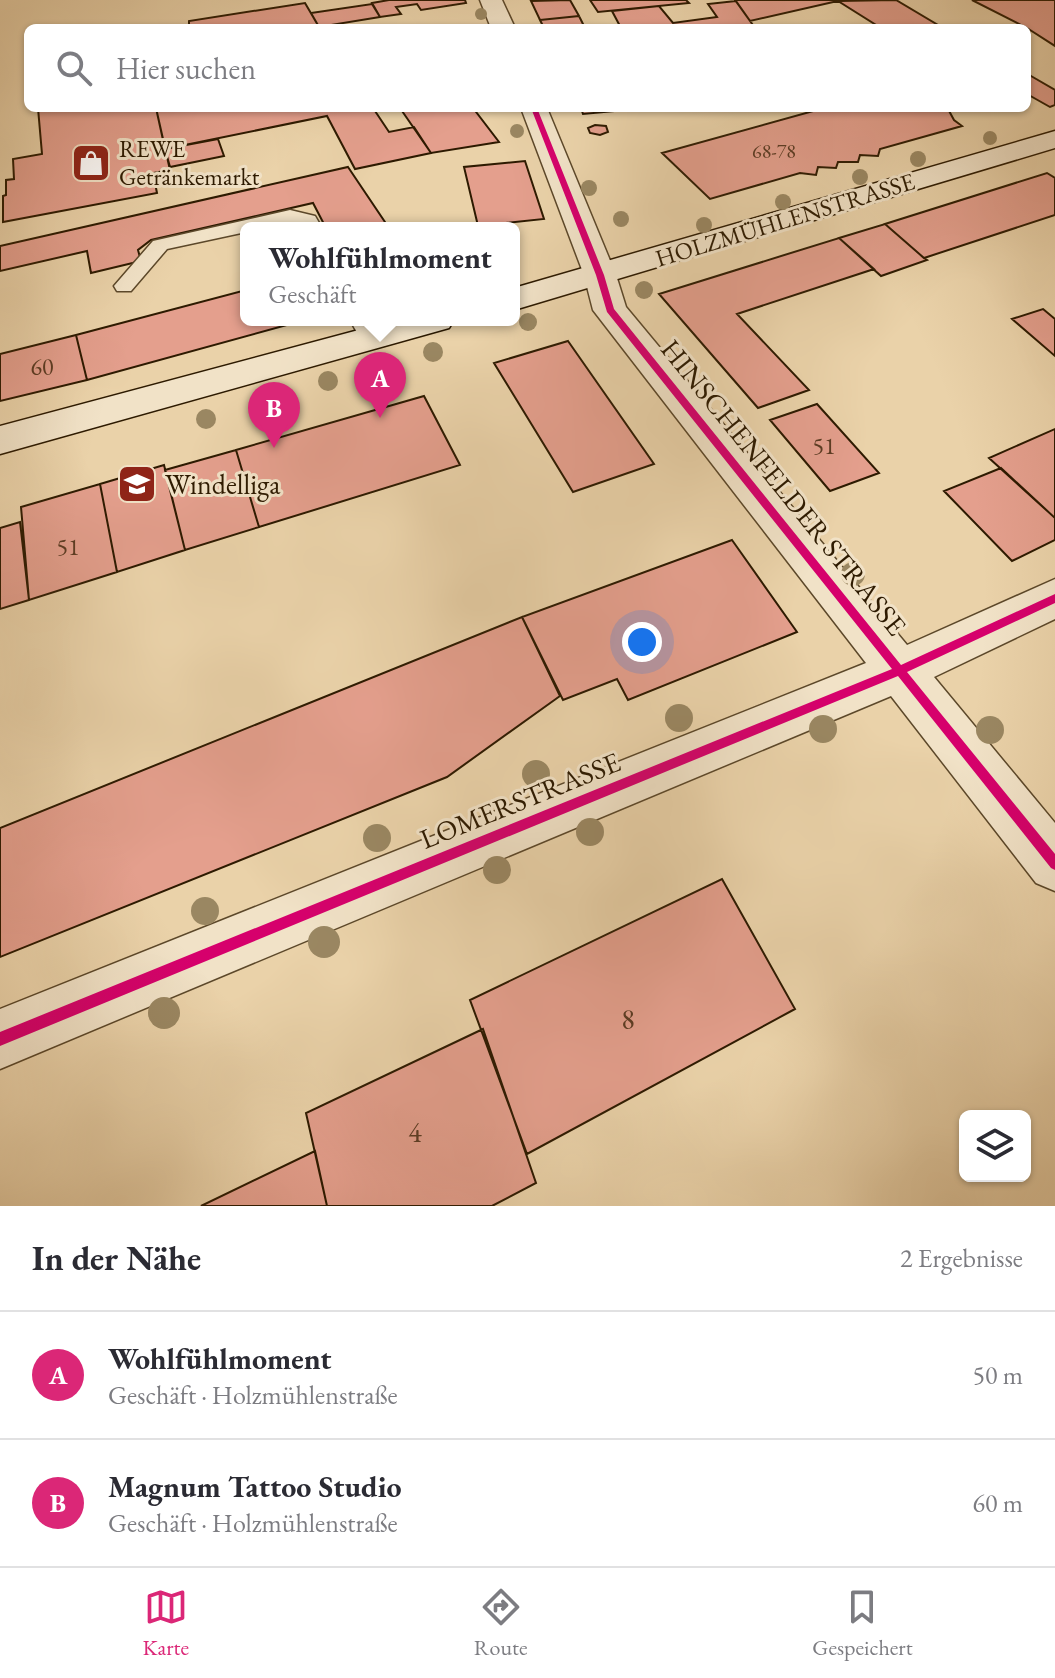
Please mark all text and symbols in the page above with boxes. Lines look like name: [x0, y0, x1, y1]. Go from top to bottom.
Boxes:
search box: [24, 24, 1031, 112]
icon: search: [52, 46, 96, 90]
text: Hier suchen: [116, 49, 256, 88]
place label: REWE Getränkemarkt: [119, 133, 260, 192]
house number: 68-78: [752, 138, 796, 164]
shop icon: REWE Getränkemarkt: [70, 142, 112, 184]
street label: HOLZMÜHLENSTRASSE: [652, 165, 918, 274]
popup: [240, 222, 520, 326]
text: Wohlfühlmoment: [268, 238, 492, 277]
text: Geschäft: [268, 277, 357, 311]
street label: HINSCHENFELDER STRASSE: [653, 332, 915, 643]
house number: 60: [30, 351, 54, 382]
pin: A: [354, 352, 406, 418]
pin: B: [248, 382, 300, 448]
house number: 51: [812, 430, 836, 461]
school or university icon: Windelliga: [116, 463, 158, 505]
place label: Windelliga: [165, 466, 281, 502]
house number: 51: [56, 531, 80, 562]
your location: [622, 622, 662, 662]
street label: LOMERSTRASSE: [415, 743, 626, 857]
house number: 8: [621, 1001, 635, 1037]
map controls: [959, 1110, 1031, 1182]
button: layers: [959, 1110, 1031, 1182]
house number: 4: [408, 1114, 422, 1150]
text: In der Nähe: [32, 1236, 201, 1280]
text: 2 Ergebnisse: [900, 1241, 1023, 1275]
text: Wohlfühlmoment: [108, 1339, 331, 1378]
text: A: [49, 1358, 67, 1392]
text: 50 m: [973, 1358, 1023, 1392]
text: Geschäft · Holzmühlenstraße: [108, 1378, 398, 1412]
text: Magnum Tattoo Studio: [108, 1467, 402, 1506]
text: B: [50, 1486, 66, 1520]
text: 60 m: [973, 1486, 1023, 1520]
text: Geschäft · Holzmühlenstraße: [108, 1506, 398, 1540]
tab: Karte: [142, 1585, 189, 1662]
tab: Route: [474, 1585, 528, 1662]
tab: Gespeichert: [812, 1585, 913, 1662]

